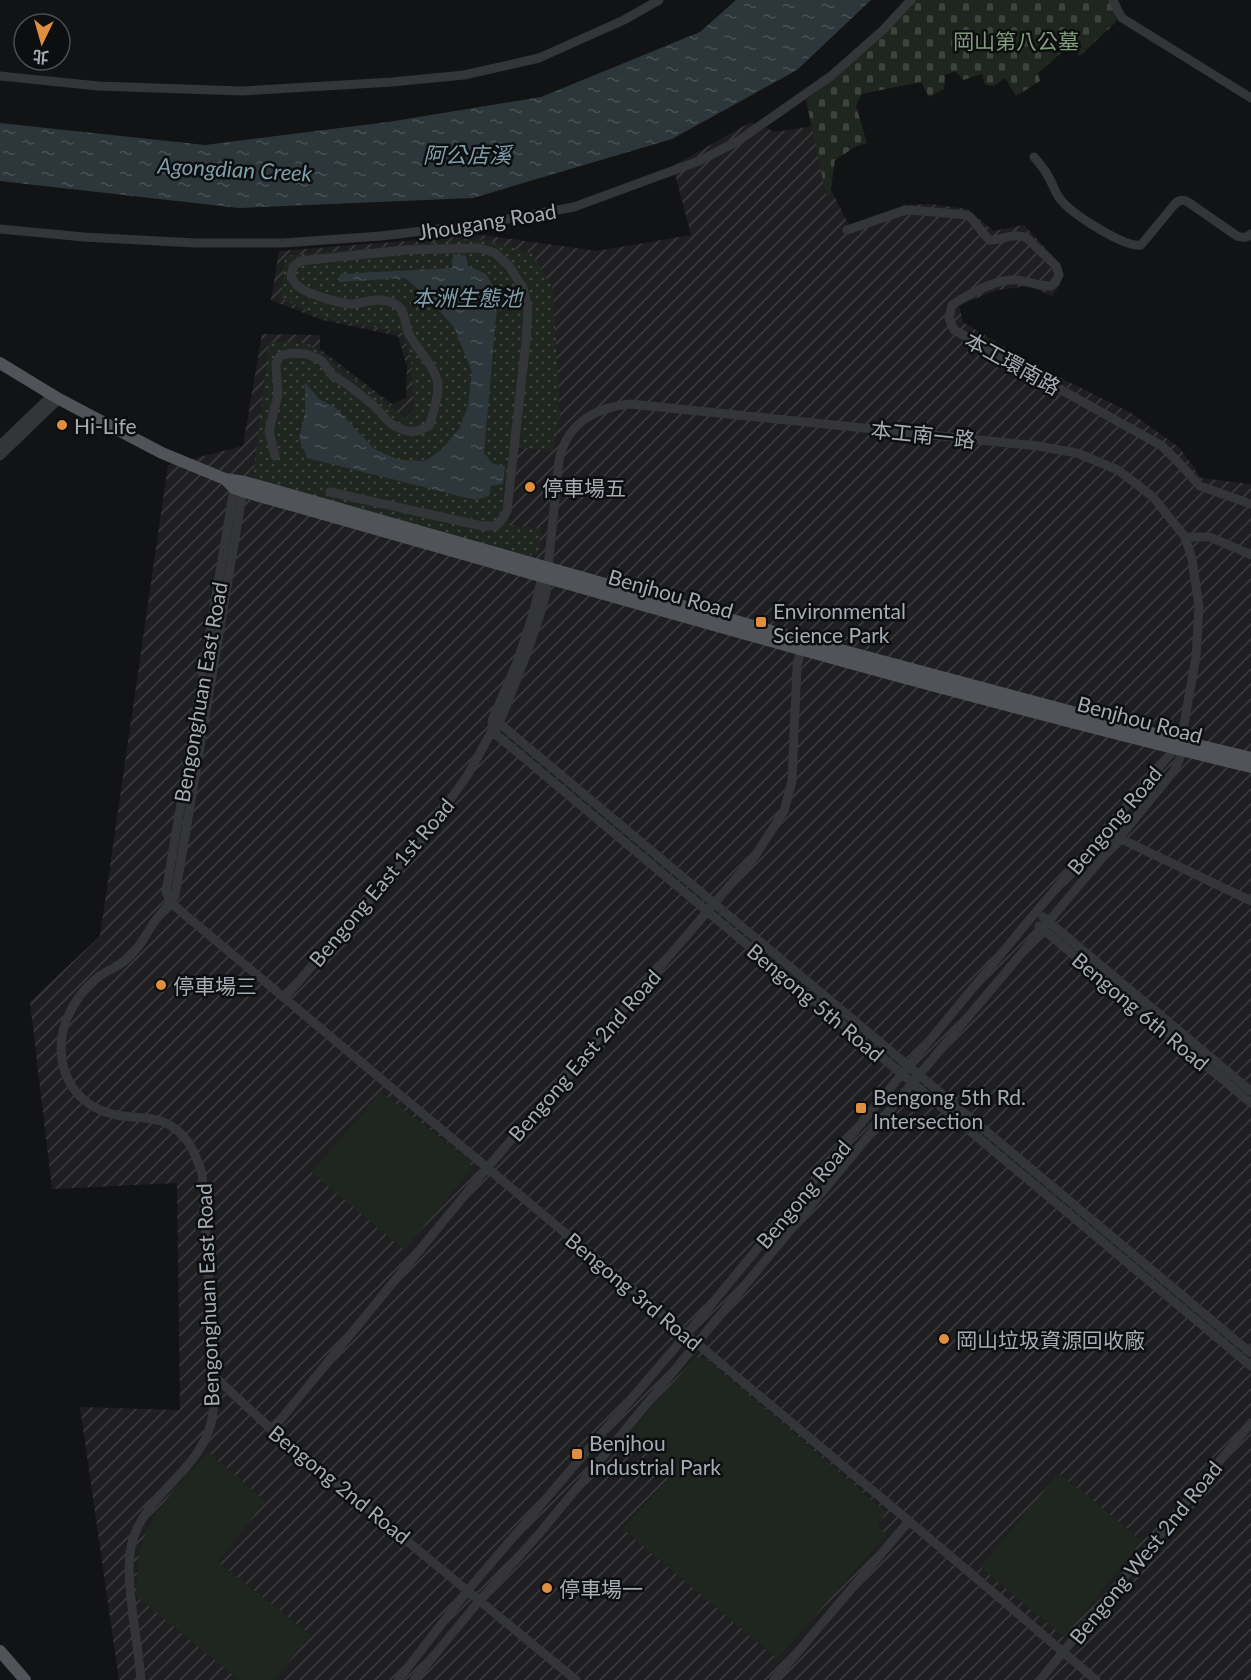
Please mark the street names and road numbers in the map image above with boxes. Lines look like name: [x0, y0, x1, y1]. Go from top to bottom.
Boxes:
street label: Jhougang Road: [416, 198, 558, 244]
street label: 本工環南路: [961, 327, 1065, 399]
street label: 本工南一路: [869, 416, 977, 452]
street label: Benjhou Road: [606, 563, 736, 623]
street label: Bengonghuan East Road: [168, 580, 232, 804]
street label: Benjhou Road: [1075, 690, 1205, 748]
street label: Bengong Road: [1062, 761, 1166, 879]
street label: Bengong East 1st Road: [303, 793, 459, 971]
street label: Bengong 5th Road: [743, 938, 889, 1066]
street label: Bengong 6th Road: [1068, 947, 1214, 1075]
street label: Bengong East 2nd Road: [503, 964, 665, 1146]
street label: Bengong Road: [751, 1135, 855, 1253]
street label: Bengonghuan East Road: [191, 1183, 223, 1407]
street label: Bengong 3rd Road: [561, 1227, 707, 1355]
street label: Bengong 2nd Road: [264, 1419, 416, 1549]
street label: Bengong West 2nd Road: [1064, 1456, 1226, 1648]

